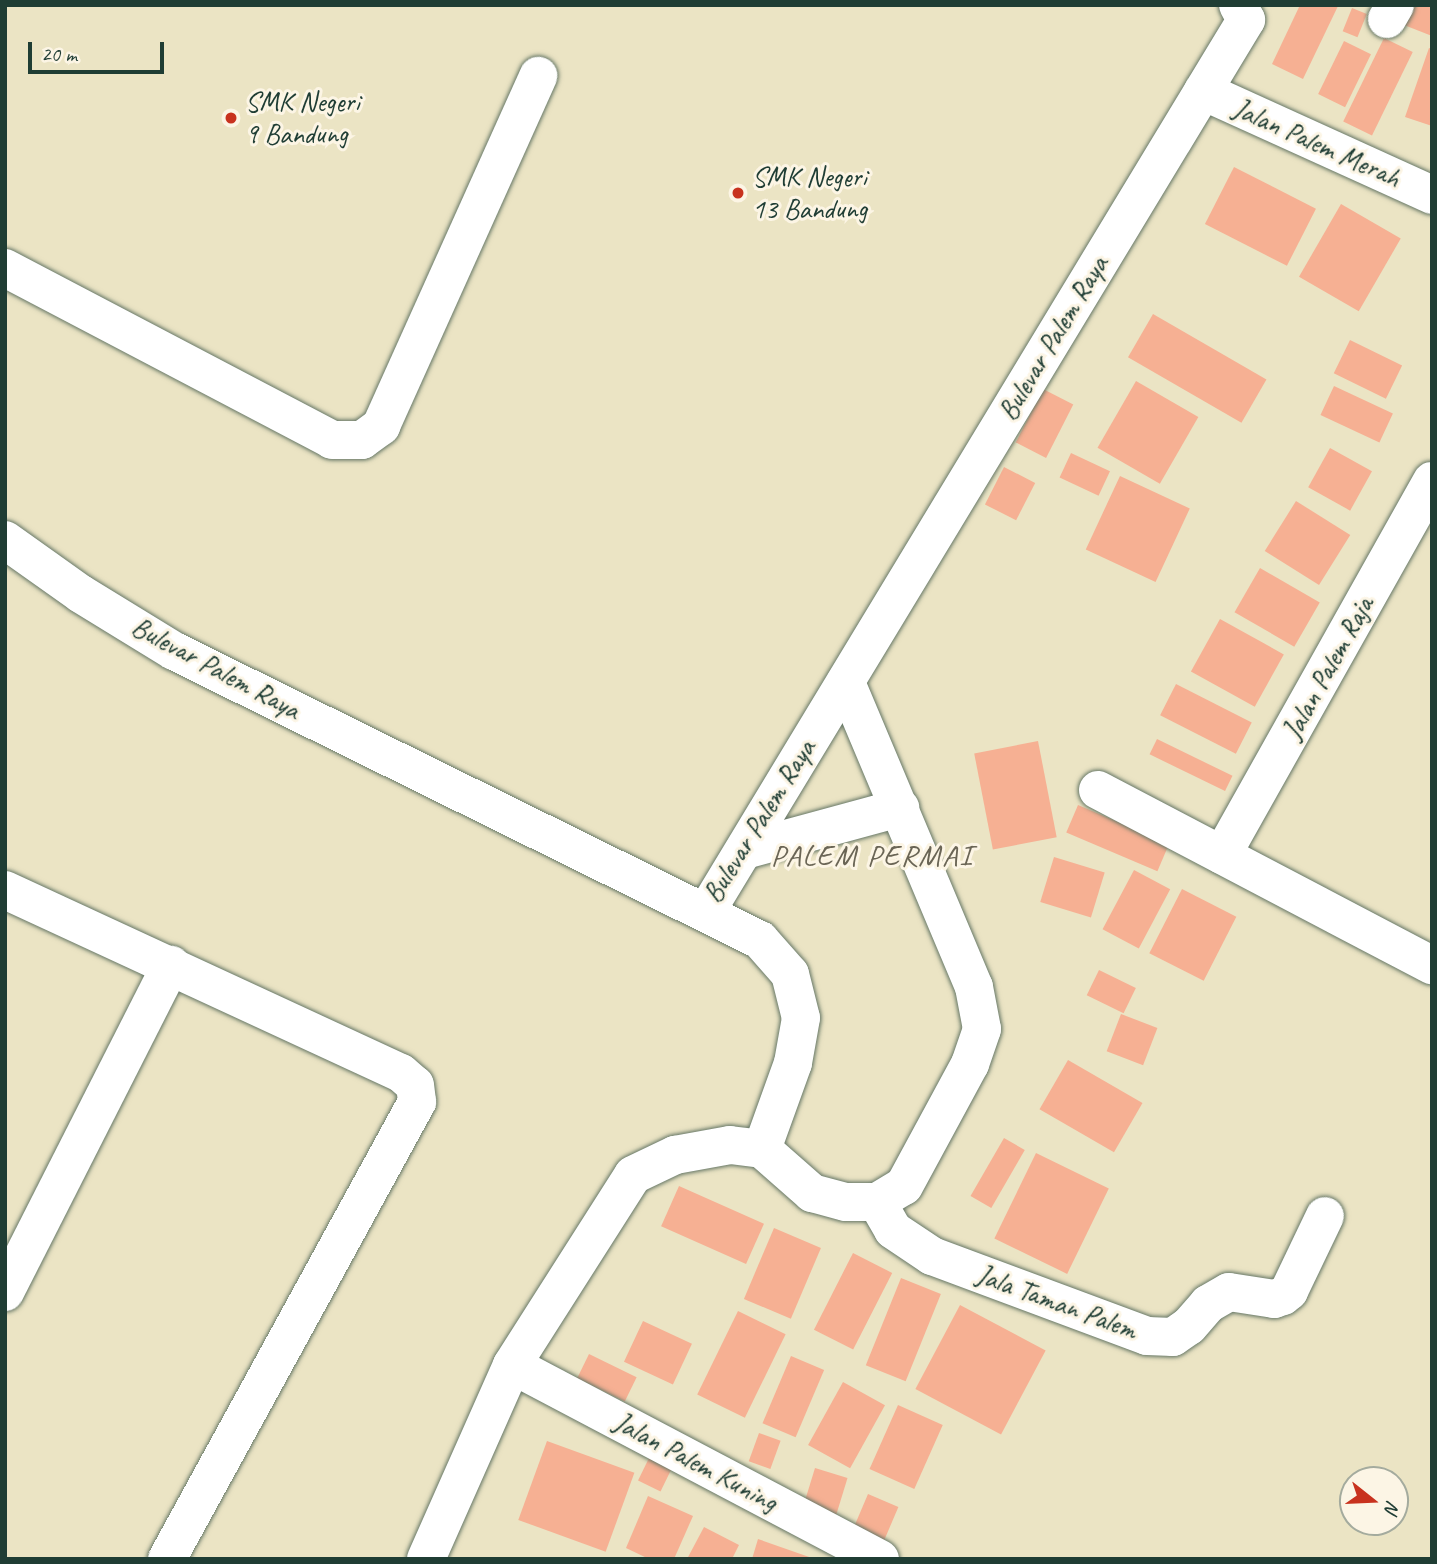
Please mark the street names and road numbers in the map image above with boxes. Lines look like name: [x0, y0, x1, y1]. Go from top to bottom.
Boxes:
street label: Jalan Palem Merah: [1227, 91, 1407, 195]
street label: Bulevar Palem Raya: [991, 250, 1115, 426]
street label: Jalan Palem Raja: [1274, 589, 1382, 747]
street label: Bulevar Palem Raya: [126, 610, 306, 726]
street label: Bulevar Palem Raya: [696, 733, 822, 909]
street label: Jala Taman Palem: [973, 1258, 1141, 1346]
street label: Jalan Palem Kuning: [608, 1405, 784, 1519]

